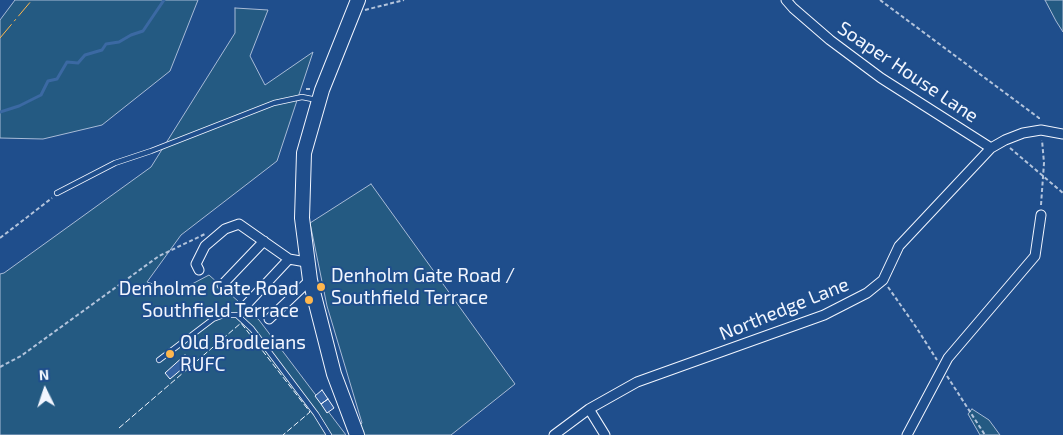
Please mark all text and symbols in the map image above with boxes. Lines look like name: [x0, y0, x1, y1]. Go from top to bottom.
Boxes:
street label: Soaper House Lane: [833, 16, 983, 128]
place label: Denholm Gate Road / Southfield Terrace: [331, 265, 515, 309]
street label: Northedge Lane: [716, 273, 852, 345]
place label: Denholme Gate Road Southfield Terrace: [119, 278, 299, 322]
marker: Denholm Gate Road / Southfield Terrace: [315, 281, 327, 293]
marker: Denholme Gate Road Southfield Terrace: [303, 294, 315, 306]
place label: Old Brodleians RUFC: [180, 332, 306, 376]
marker: Old Brodleians RUFC: [164, 348, 176, 360]
north arrow: [20, 365, 70, 415]
text: N: [38, 366, 50, 383]

